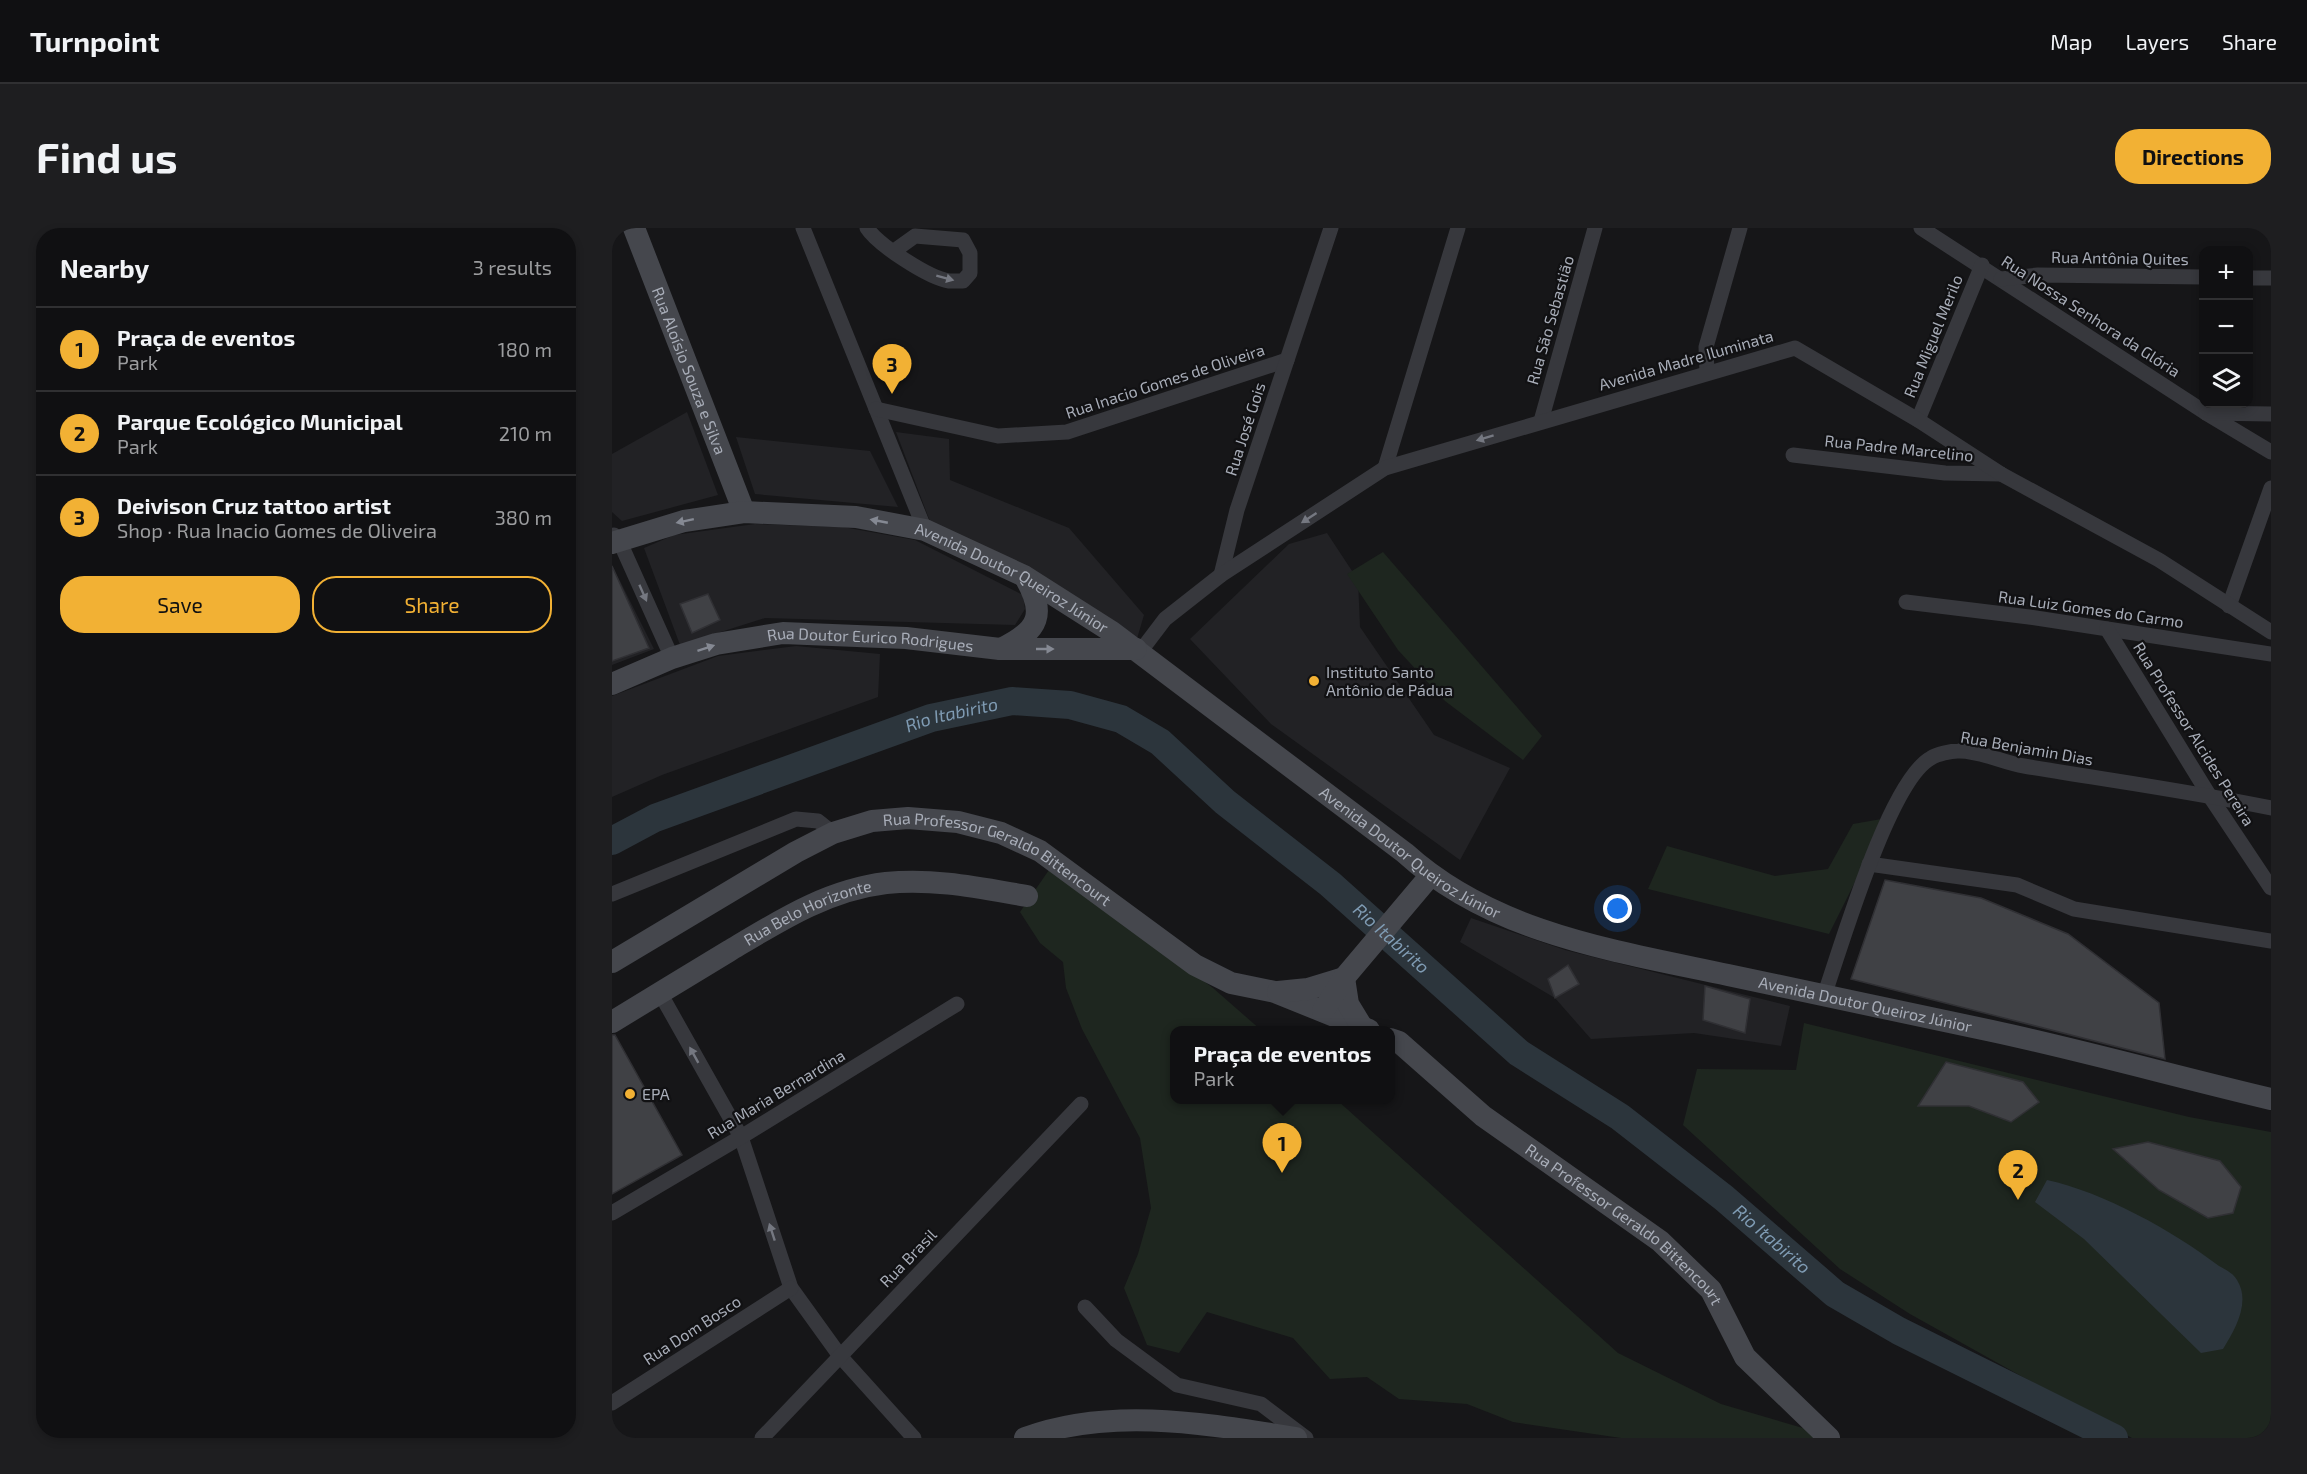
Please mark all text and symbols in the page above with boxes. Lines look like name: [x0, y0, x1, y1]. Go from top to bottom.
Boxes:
text: Turnpoint: [30, 24, 159, 58]
text: Map: [2050, 29, 2092, 54]
text: Layers: [2125, 29, 2189, 54]
text: Share: [2222, 29, 2277, 54]
button: Directions: [2115, 129, 2271, 184]
text: Find us: [36, 131, 178, 181]
map controls: [2199, 246, 2253, 408]
button: +: [2199, 246, 2253, 300]
street label: Rua Antônia Quites: [2051, 247, 2189, 269]
street label: Rua Nossa Senhora da Glória: [1998, 251, 2184, 380]
text: Nearby: [60, 252, 149, 283]
street label: Rua São Sebastião: [1522, 253, 1577, 387]
text: 3 results: [473, 255, 552, 279]
street label: Rua Miguel Merilo: [1899, 272, 1966, 400]
one-way arrow: [936, 274, 954, 283]
street label: Rua Aloísio Souza e Silva: [649, 284, 731, 457]
button: −: [2199, 300, 2253, 354]
text: Praça de eventos: [117, 324, 295, 350]
street label: Avenida Madre Iluminata: [1596, 325, 1775, 394]
text: 1: [75, 337, 84, 361]
text: 180 m: [498, 337, 552, 361]
street label: Rua Inacio Gomes de Oliveira: [1063, 339, 1267, 422]
pin: 3: [872, 344, 912, 394]
text: Park: [117, 350, 158, 374]
button: layers: [2199, 354, 2253, 408]
street label: Rua José Gois: [1220, 380, 1269, 478]
text: Parque Ecológico Municipal: [117, 408, 403, 434]
text: 2: [74, 421, 85, 445]
text: 210 m: [499, 421, 552, 445]
street label: Rua Padre Marcelino: [1824, 430, 1974, 465]
text: Park: [117, 434, 158, 458]
one-way arrow: [1476, 434, 1494, 443]
text: Deivison Cruz tattoo artist: [117, 492, 391, 518]
text: 3: [74, 505, 85, 529]
text: 380 m: [495, 505, 552, 529]
one-way arrow: [1301, 512, 1317, 523]
one-way arrow: [676, 517, 695, 526]
one-way arrow: [869, 517, 888, 526]
text: Shop · Rua Inacio Gomes de Oliveira: [117, 518, 437, 542]
street label: Avenida Doutor Queiroz Júnior: [913, 518, 1113, 637]
button: Save: [60, 576, 300, 633]
button: Share: [312, 576, 552, 633]
one-way arrow: [638, 585, 648, 603]
street label: Rua Luiz Gomes do Carmo: [1997, 586, 2185, 631]
street label: Rua Doutor Eurico Rodrigues: [766, 623, 975, 655]
street label: Rua Professor Alcides Pereira: [2130, 638, 2259, 829]
one-way arrow: [697, 643, 715, 652]
one-way arrow: [1036, 644, 1055, 654]
place label: Instituto Santo Antônio de Pádua: [1326, 662, 1453, 699]
marker: Instituto Santo Antônio de Pádua: [1307, 674, 1321, 688]
water label: Rio Itabirito: [902, 692, 1000, 737]
street label: Rua Benjamin Dias: [1959, 726, 2095, 770]
street label: Avenida Doutor Queiroz Júnior: [1316, 782, 1505, 922]
street label: Rua Professor Geraldo Bittencourt: [882, 808, 1115, 909]
street label: Rua Belo Horizonte: [740, 875, 873, 949]
your location: [1603, 894, 1632, 923]
water label: Rio Itabirito: [1349, 898, 1434, 978]
street label: Avenida Doutor Queiroz Júnior: [1757, 972, 1975, 1036]
popup: [1170, 1026, 1395, 1104]
text: Praça de eventos: [1193, 1040, 1372, 1066]
street label: Rua Maria Bernardina: [703, 1045, 848, 1142]
one-way arrow: [689, 1046, 699, 1063]
text: Park: [1193, 1066, 1234, 1090]
place label: EPA: [642, 1084, 670, 1103]
marker: EPA: [623, 1087, 637, 1101]
pin: 1: [1262, 1124, 1302, 1173]
street label: Rua Professor Geraldo Bittencourt: [1522, 1139, 1727, 1308]
pin: 2: [1998, 1150, 2038, 1200]
water label: Rio Itabirito: [1729, 1199, 1815, 1278]
one-way arrow: [767, 1223, 777, 1241]
street label: Rua Brasil: [875, 1225, 940, 1291]
street label: Rua Dom Bosco: [639, 1291, 744, 1368]

